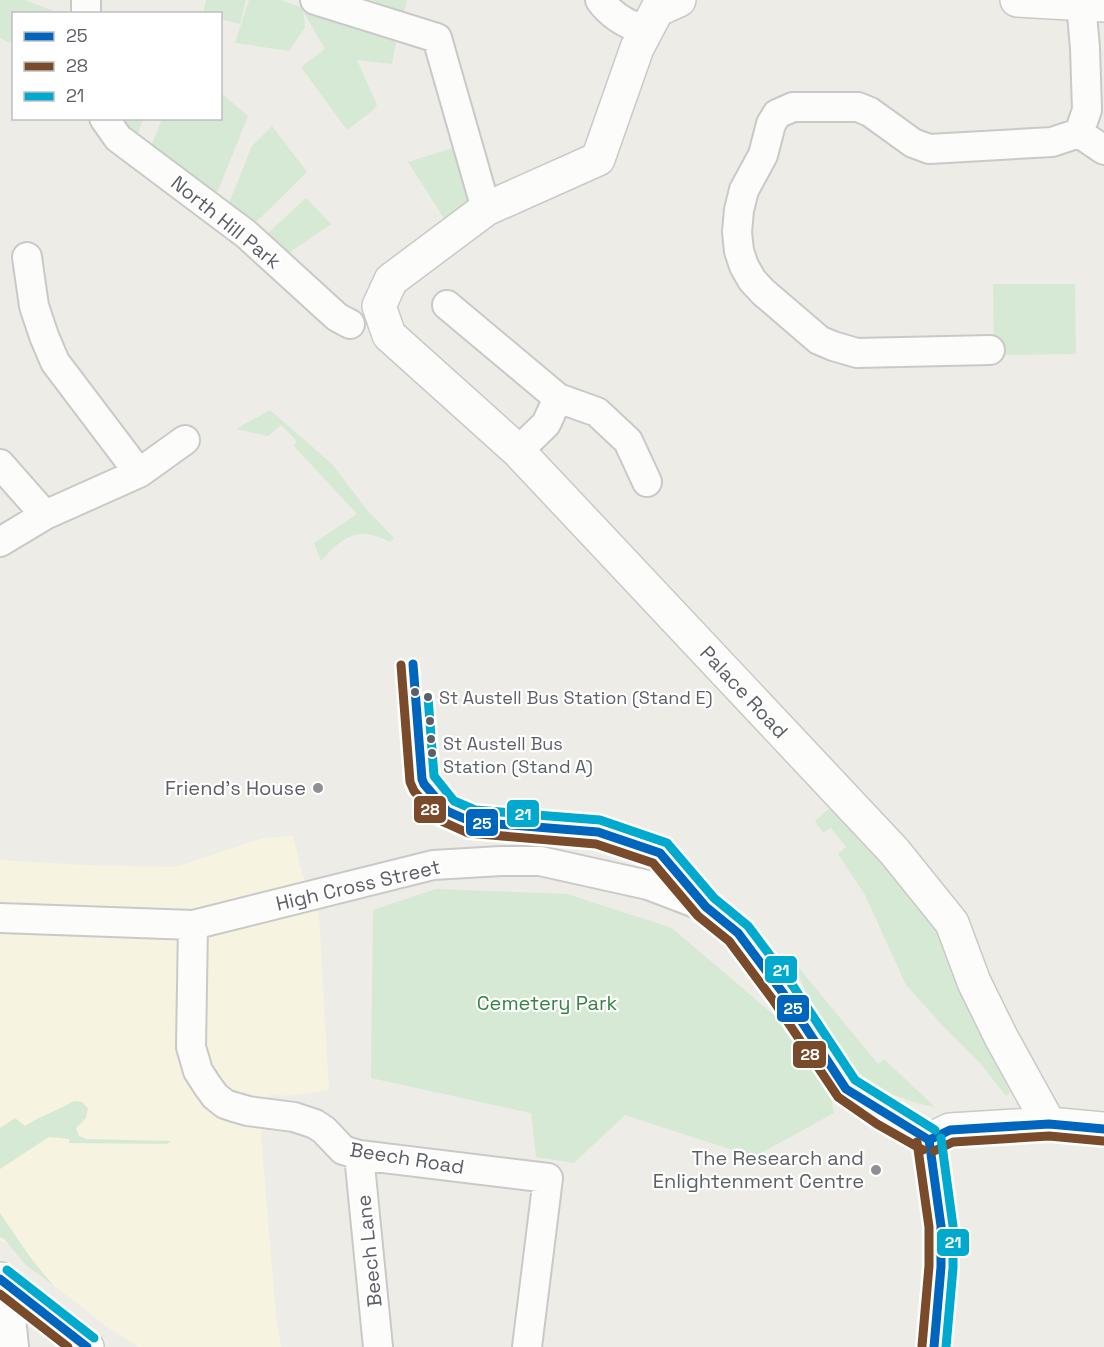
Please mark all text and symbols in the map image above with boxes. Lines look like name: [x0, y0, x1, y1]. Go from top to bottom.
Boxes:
legend: [12, 12, 222, 120]
text: 25: [66, 24, 88, 47]
text: 28: [66, 54, 88, 77]
text: 21: [66, 84, 84, 107]
street label: North Hill Park: [166, 170, 287, 275]
street label: Palace Road: [694, 640, 794, 744]
unlabelled marker: [409, 686, 421, 698]
place label: St Austell Bus Station (Stand E): [439, 686, 712, 709]
marker: St Austell Bus Station (Stand E): [422, 691, 434, 703]
unlabelled marker: [424, 715, 436, 727]
place label: St Austell Bus Station (Stand A): [443, 732, 593, 778]
unlabelled marker: [425, 733, 437, 745]
marker: St Austell Bus Station (Stand A): [426, 747, 438, 759]
place label: Friend's House: [165, 775, 306, 801]
marker: Friend's House: [311, 781, 325, 795]
line badge: 28: [413, 795, 447, 824]
text: 28: [420, 799, 440, 820]
line badge: 21: [506, 799, 540, 828]
text: 21: [515, 804, 531, 825]
line badge: 25: [465, 808, 499, 837]
text: 25: [472, 813, 492, 834]
street label: High Cross Street: [273, 853, 443, 917]
line badge: 21: [764, 955, 798, 984]
text: 21: [773, 960, 789, 981]
park label: Cemetery Park: [477, 990, 617, 1016]
line badge: 25: [776, 994, 810, 1023]
text: 25: [783, 998, 803, 1019]
line badge: 28: [792, 1040, 827, 1069]
text: 28: [800, 1044, 820, 1065]
street label: Beech Road: [348, 1136, 466, 1180]
place label: The Research and Enlightenment Centre: [653, 1145, 864, 1194]
marker: The Research and Enlightenment Centre: [869, 1163, 883, 1177]
street label: Beech Lane: [350, 1194, 388, 1308]
line badge: 21: [936, 1228, 970, 1257]
text: 21: [945, 1232, 961, 1253]

